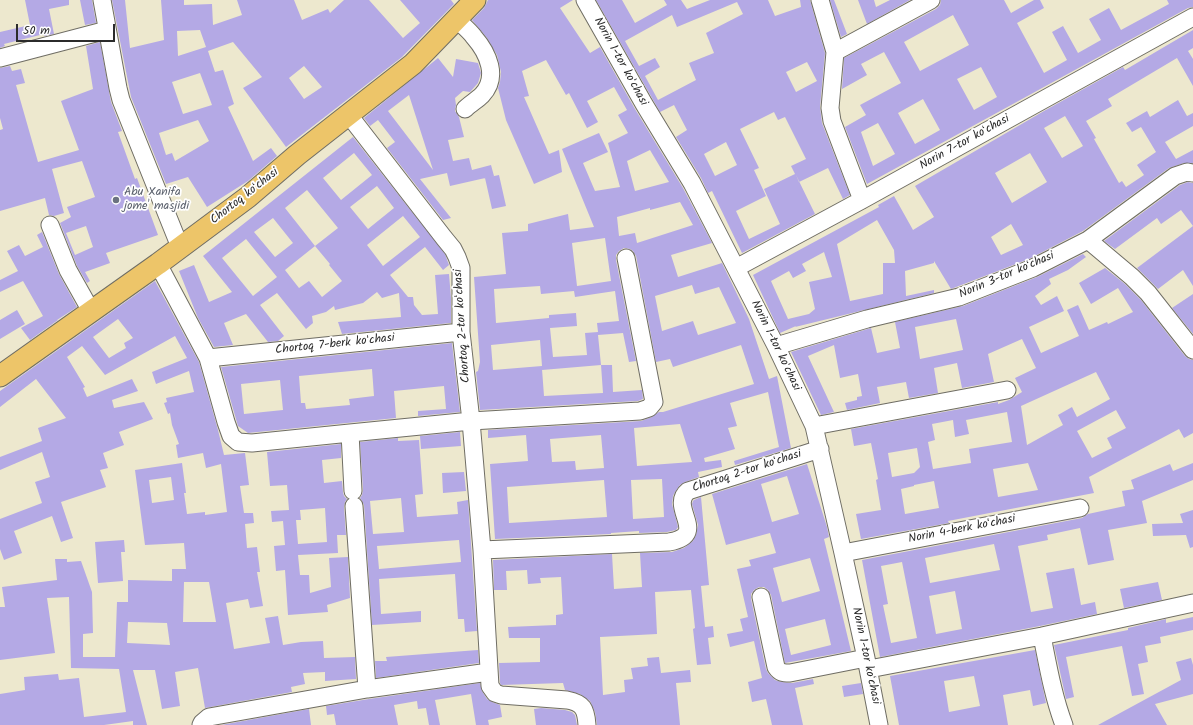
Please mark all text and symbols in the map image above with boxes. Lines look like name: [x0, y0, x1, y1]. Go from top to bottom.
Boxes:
street label: Norin 1-tor koʻchasi: [590, 15, 650, 109]
scale bar: [18, 16, 117, 42]
text: 50 m: [23, 21, 50, 40]
street label: Norin 7-tor koʻchasi: [918, 112, 1012, 174]
street label: Chortoq koʻchasi: [208, 166, 282, 228]
place label: Abu Xanifa jome' masjidi: [124, 186, 189, 214]
marker: Abu Xanifa jome' masjidi: [111, 195, 121, 205]
street label: Norin 3-tor koʻchasi: [957, 249, 1057, 303]
street label: Chortoq 2-tor koʻchasi: [452, 269, 474, 383]
street label: Norin 1-tor koʻchasi: [747, 298, 803, 394]
street label: Chortoq 7-berk koʻchasi: [275, 332, 395, 358]
street label: Chortoq 2-tor koʻchasi: [691, 448, 803, 496]
street label: Norin 4-berk koʻchasi: [907, 513, 1017, 547]
street label: Norin 1-tor koʻchasi: [848, 606, 882, 706]

